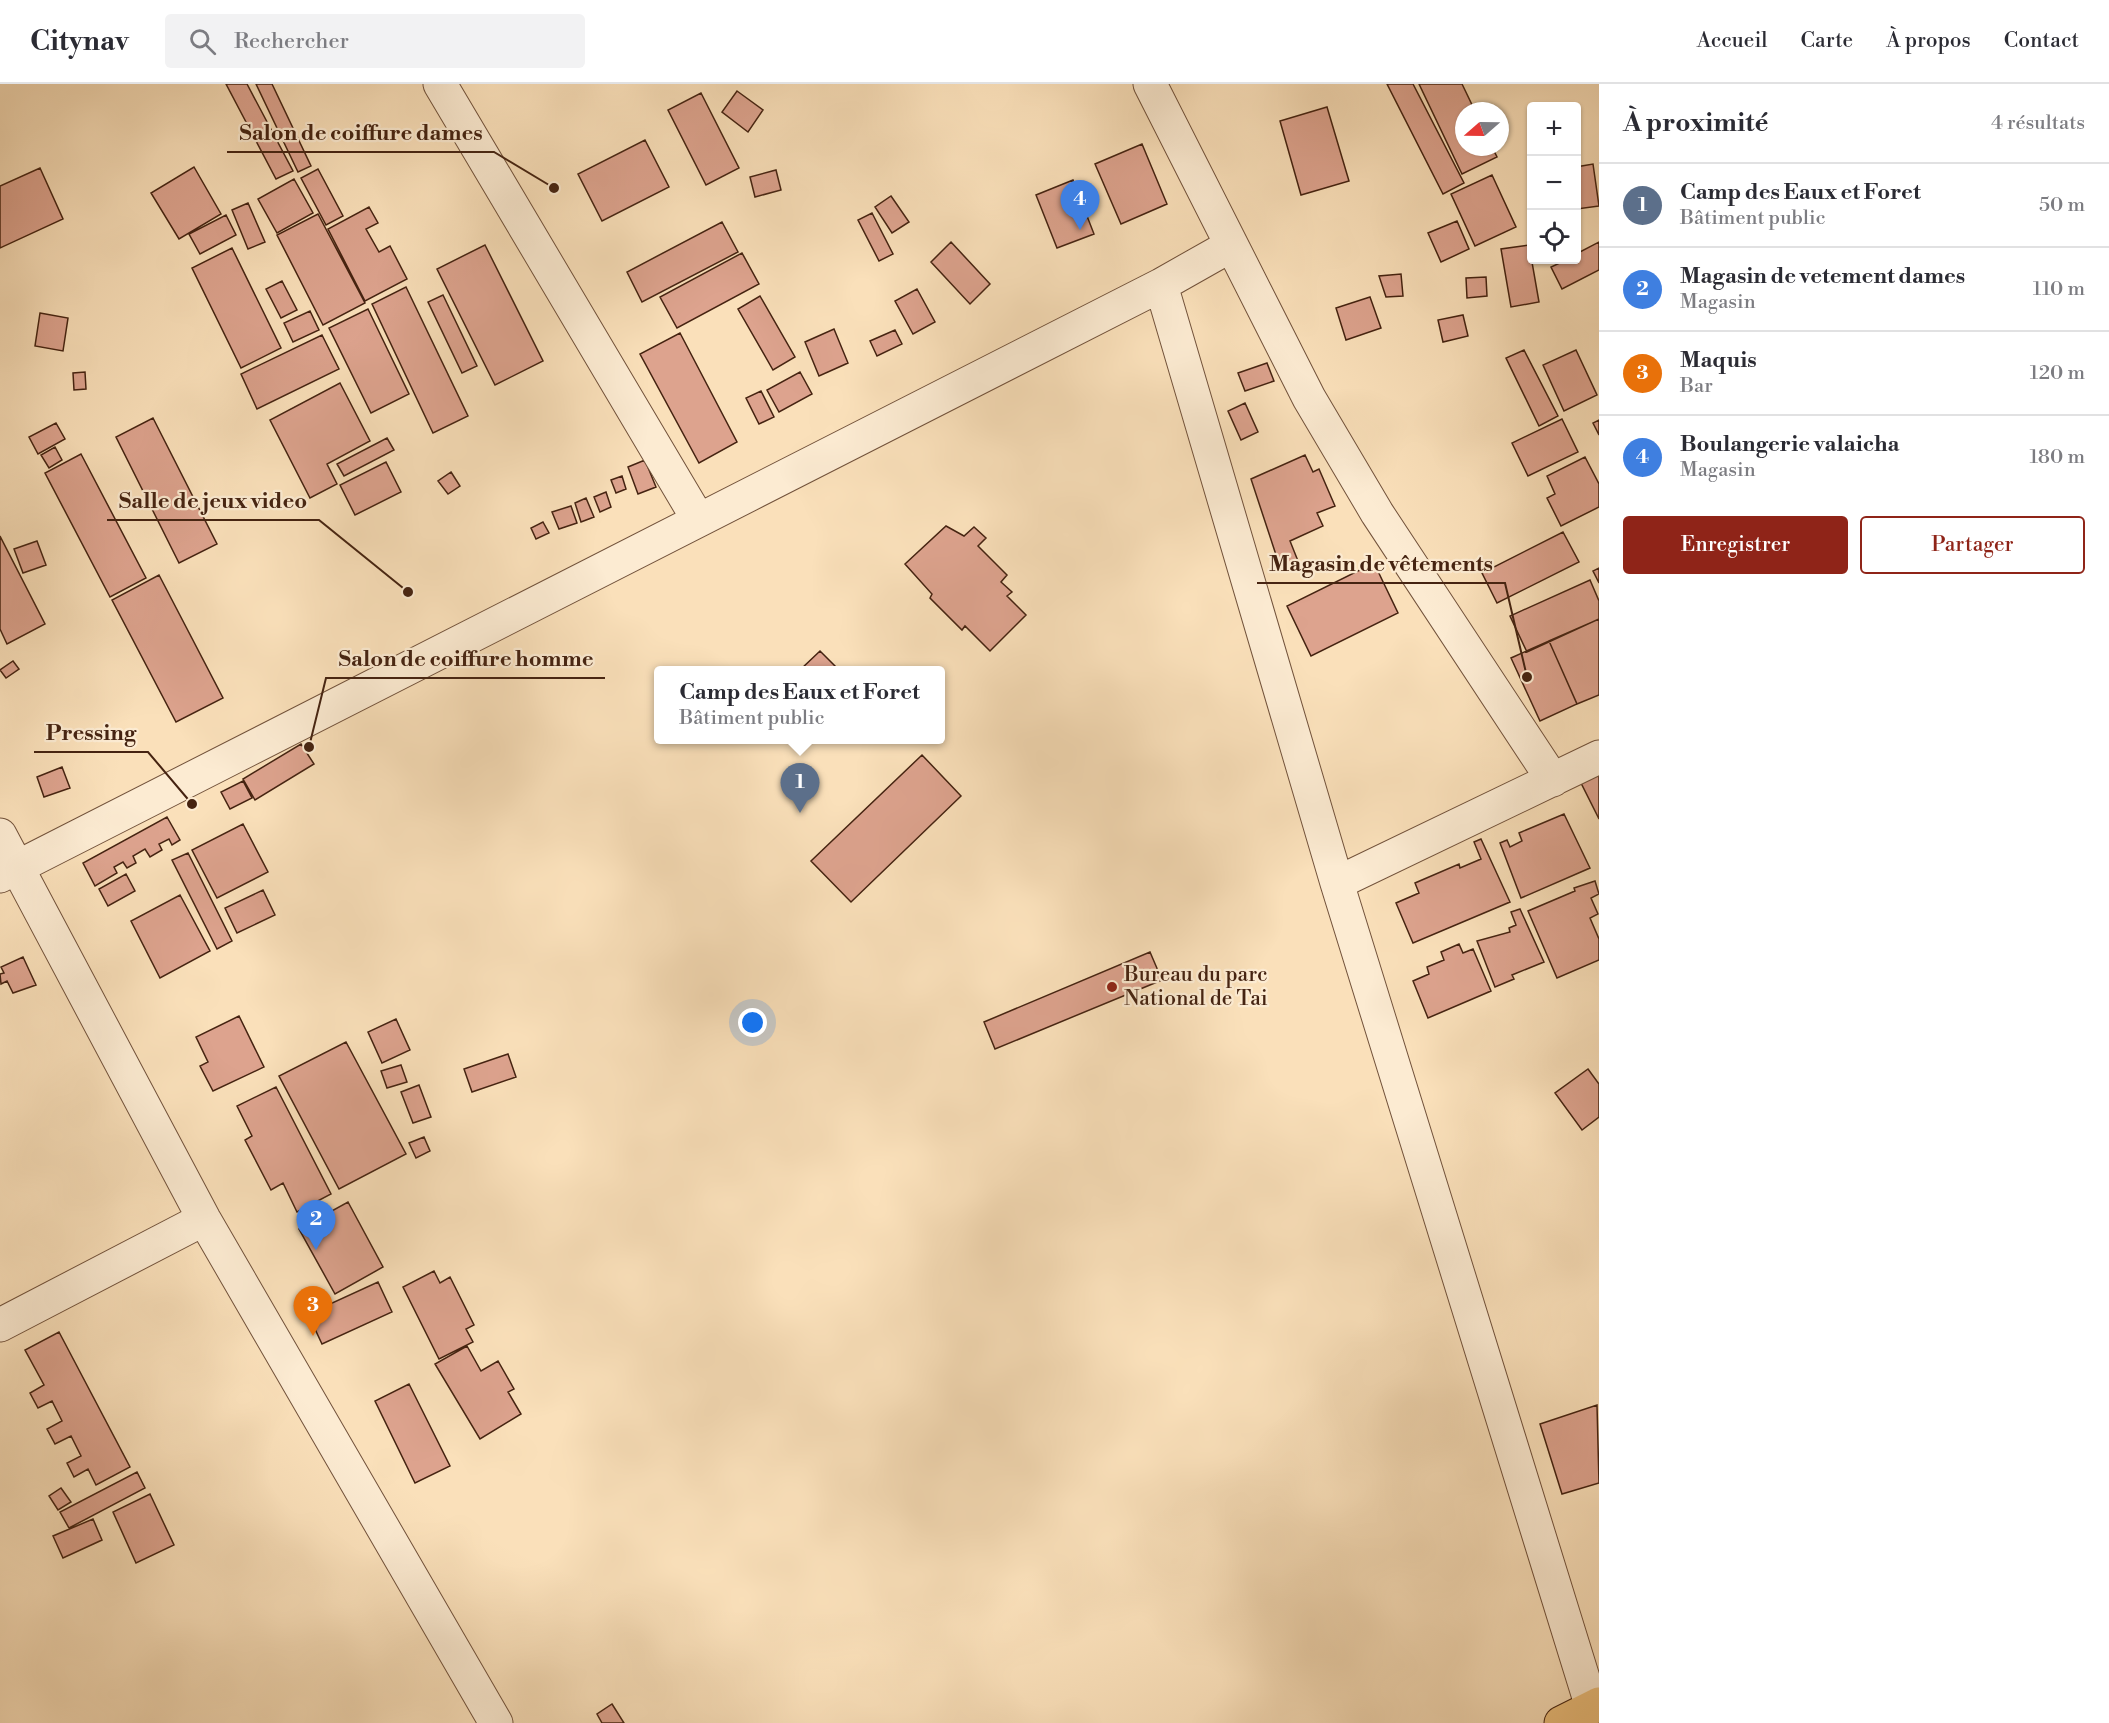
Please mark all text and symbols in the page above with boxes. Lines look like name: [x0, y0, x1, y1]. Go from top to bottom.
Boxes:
search box: [165, 14, 585, 68]
text: Citynav: [30, 24, 129, 59]
icon: search: [186, 25, 219, 58]
text: Rechercher: [234, 28, 349, 55]
text: Accueil: [1697, 28, 1768, 54]
text: Carte: [1801, 28, 1853, 54]
text: À propos: [1886, 28, 1971, 54]
text: Contact: [2004, 28, 2079, 54]
north arrow: [1455, 102, 1509, 156]
map controls: [1527, 102, 1581, 264]
button: +: [1527, 102, 1581, 156]
text: À proximité: [1623, 107, 1768, 139]
text: 4 résultats: [1991, 111, 2085, 136]
callout: Salon de coiffure dames: [227, 112, 494, 152]
text: Salon de coiffure dames: [239, 120, 483, 147]
button: −: [1527, 156, 1581, 210]
text: Camp des Eaux et Foret: [1680, 179, 1921, 206]
pin: 4: [1060, 180, 1100, 230]
text: 1: [1638, 193, 1647, 218]
text: 50 m: [2039, 193, 2085, 218]
text: Bâtiment public: [1680, 206, 1826, 231]
button: locate: [1527, 210, 1581, 264]
text: Magasin de vetement dames: [1680, 263, 1965, 290]
text: 2: [1636, 277, 1649, 302]
text: 110 m: [2033, 277, 2085, 302]
text: Magasin: [1680, 290, 1756, 315]
text: Maquis: [1680, 347, 1757, 374]
text: 3: [1636, 361, 1649, 386]
text: 120 m: [2030, 361, 2085, 386]
text: Bar: [1680, 374, 1713, 399]
text: Boulangerie valaicha: [1680, 431, 1899, 458]
text: 4: [1636, 445, 1649, 470]
text: 180 m: [2030, 445, 2085, 470]
text: Magasin: [1680, 458, 1756, 483]
callout: Salle de jeux video: [107, 480, 319, 520]
text: Salle de jeux video: [119, 488, 307, 515]
button: Enregistrer: [1623, 516, 1848, 574]
button: Partager: [1860, 516, 2085, 574]
callout: Magasin de vêtements: [1257, 543, 1505, 583]
text: Magasin de vêtements: [1269, 551, 1493, 578]
callout: Salon de coiffure homme: [326, 638, 605, 678]
text: Salon de coiffure homme: [339, 646, 594, 673]
popup: [654, 666, 945, 744]
text: Camp des Eaux et Foret: [679, 679, 920, 706]
text: Bâtiment public: [679, 706, 825, 731]
callout: Pressing: [34, 712, 148, 752]
text: Pressing: [46, 720, 137, 747]
pin: 1: [780, 764, 820, 813]
place label: Bureau du parc National de Tai: [1123, 962, 1268, 1012]
marker: Bureau du parc National de Tai: [1105, 980, 1119, 994]
your location: [738, 1008, 767, 1037]
pin: 2: [296, 1200, 336, 1250]
pin: 3: [294, 1286, 332, 1336]

